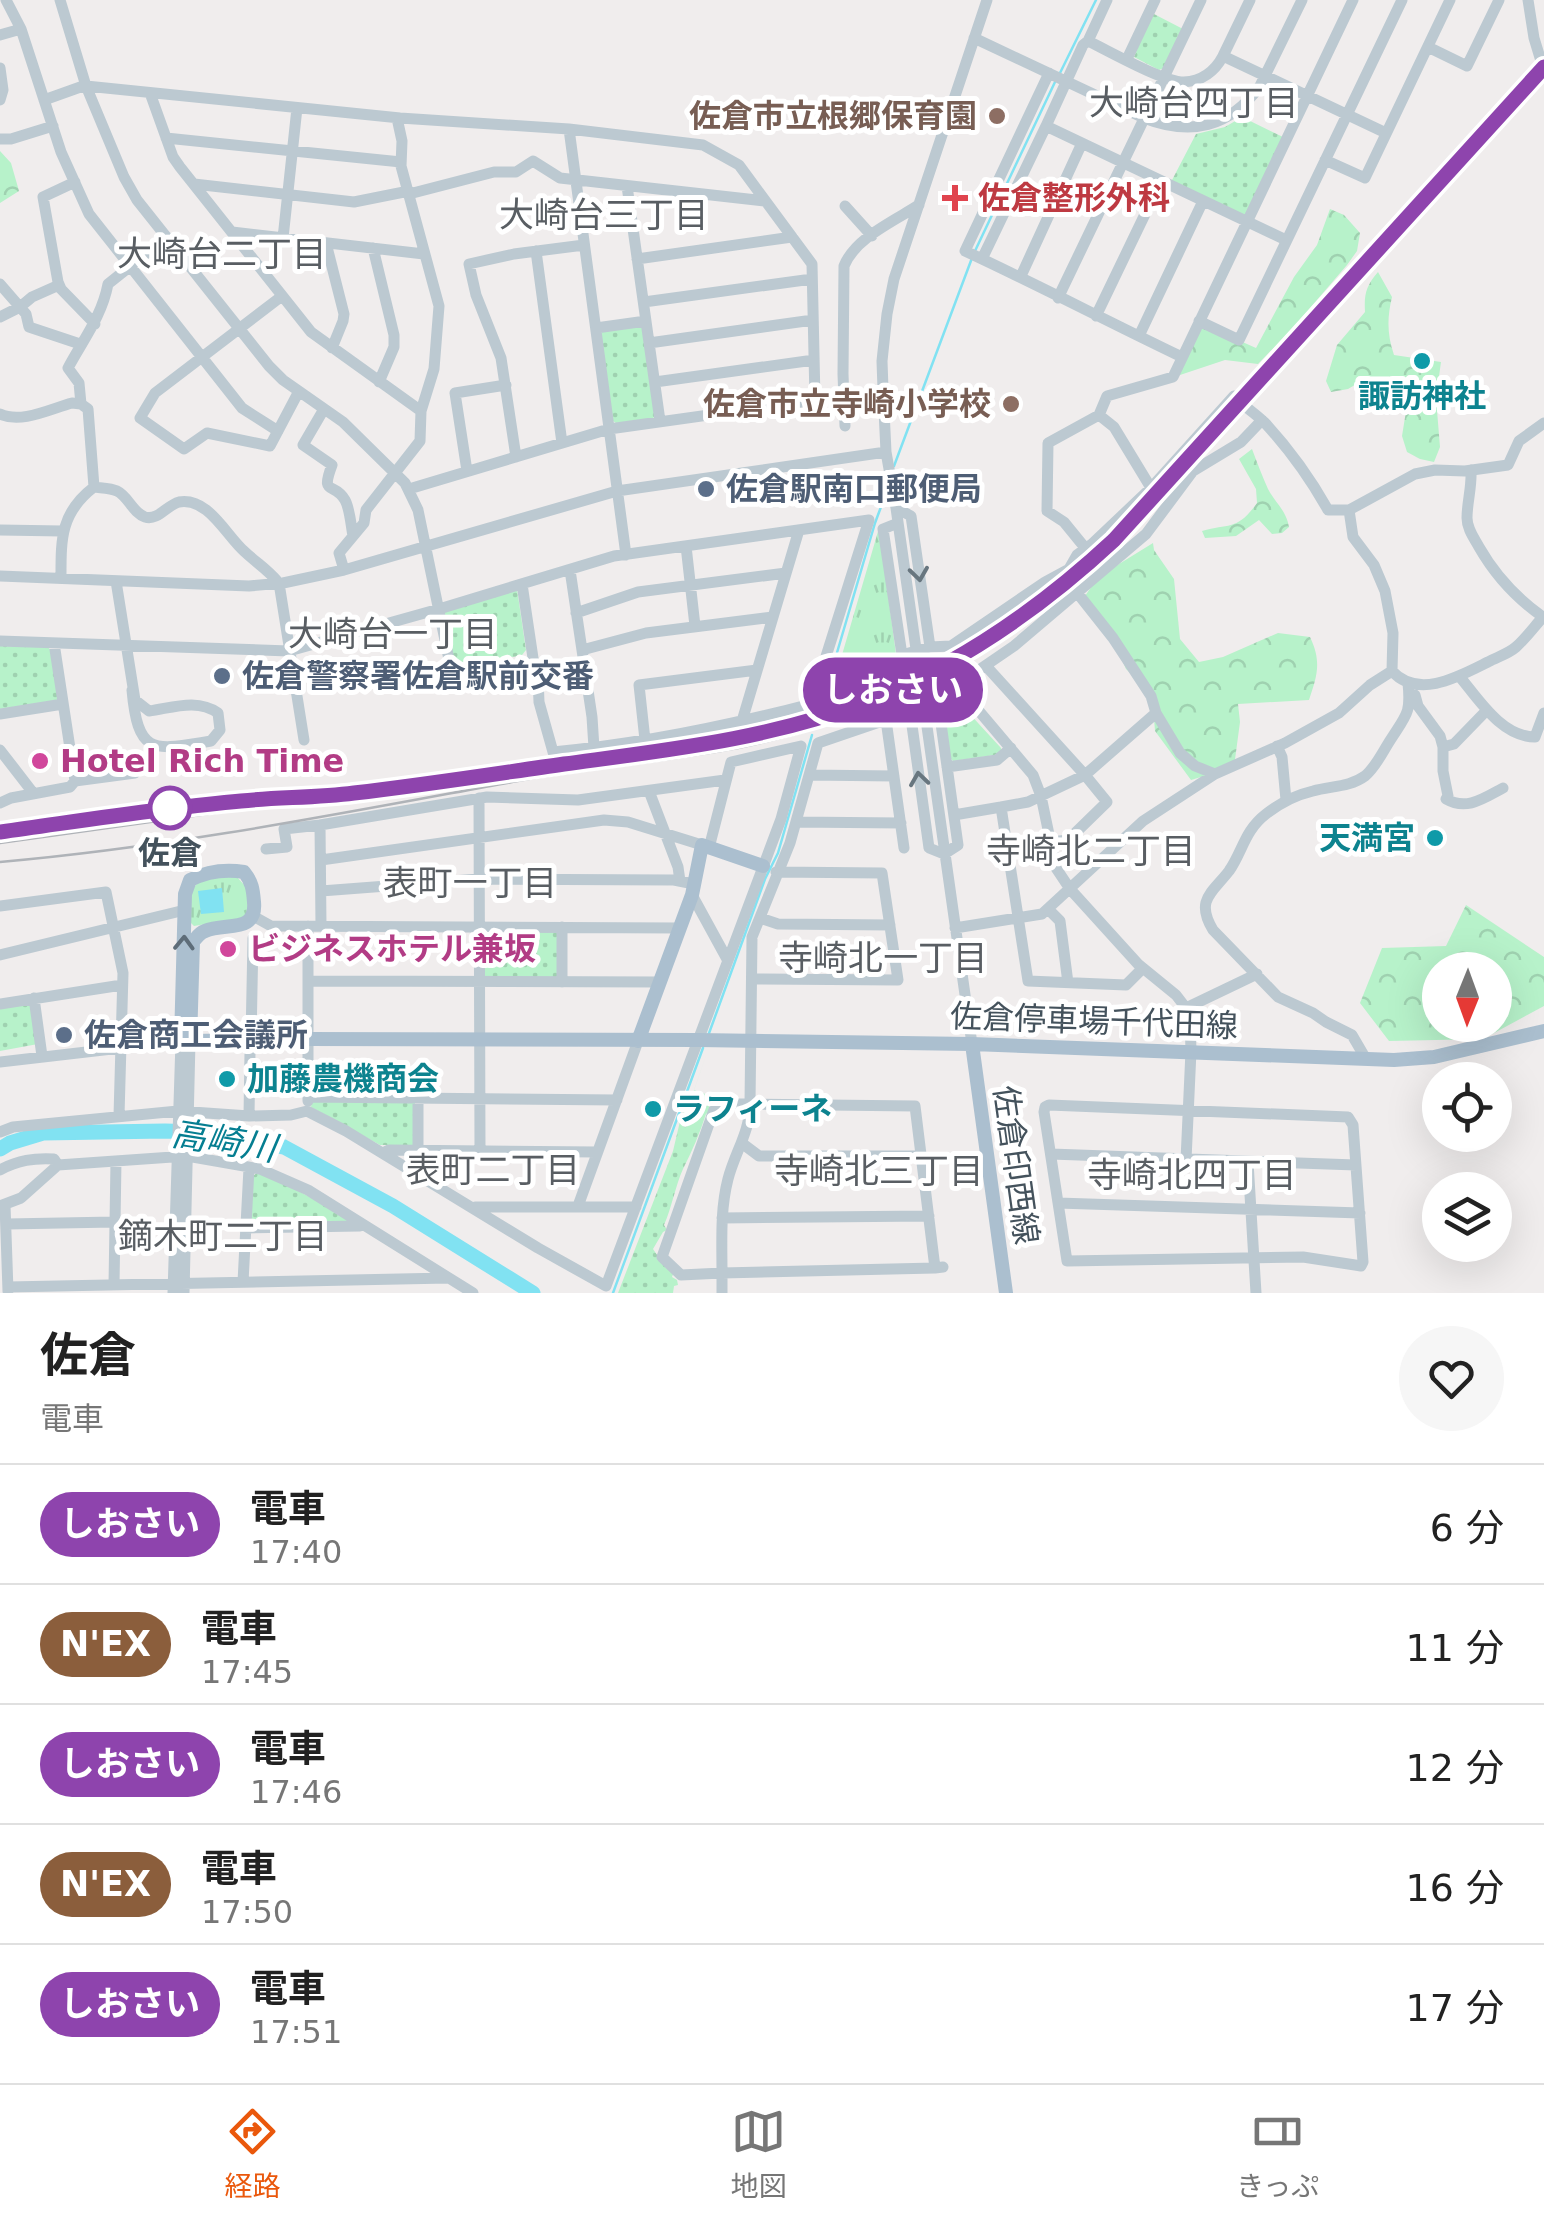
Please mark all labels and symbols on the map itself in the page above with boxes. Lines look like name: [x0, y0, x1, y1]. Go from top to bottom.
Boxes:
district label: 大崎台四丁目: [1089, 83, 1299, 123]
place label: 佐倉市立根郷保育園: [689, 97, 977, 135]
marker: 佐倉市立根郷保育園: [986, 105, 1008, 127]
place label: 佐倉整形外科: [978, 179, 1170, 217]
marker: 佐倉整形外科: [942, 185, 968, 211]
district label: 大崎台三丁目: [499, 195, 709, 235]
district label: 大崎台二丁目: [117, 234, 327, 274]
marker: 諏訪神社: [1411, 350, 1433, 372]
place label: 諏訪神社: [1358, 377, 1486, 415]
place label: 佐倉市立寺崎小学校: [703, 385, 991, 423]
marker: 佐倉市立寺崎小学校: [1000, 393, 1022, 415]
place label: 佐倉駅南口郵便局: [726, 470, 982, 508]
marker: 佐倉駅南口郵便局: [695, 478, 717, 500]
one-way arrow: [908, 565, 929, 582]
district label: 大崎台一丁目: [288, 614, 498, 654]
place label: 佐倉警察署佐倉駅前交番: [242, 657, 594, 695]
line badge: しおさい: [823, 658, 963, 722]
marker: 佐倉警察署佐倉駅前交番: [211, 665, 233, 687]
place label: Hotel Rich Time: [60, 742, 344, 780]
marker: Hotel Rich Time: [29, 750, 51, 772]
one-way arrow: [910, 771, 931, 788]
marker: 佐倉: [149, 787, 191, 829]
place label: 天満宮: [1319, 819, 1415, 857]
marker: 天満宮: [1424, 827, 1446, 849]
district label: 寺崎北二丁目: [986, 831, 1196, 871]
place label: 佐倉: [138, 834, 202, 872]
district label: 表町一丁目: [382, 863, 558, 903]
place label: ビジネスホテル兼坂: [248, 930, 536, 968]
one-way arrow: [173, 935, 194, 951]
marker: ビジネスホテル兼坂: [217, 938, 239, 960]
district label: 寺崎北一丁目: [778, 938, 988, 978]
north arrow: [1422, 952, 1512, 1042]
street label: 佐倉停車場千代田線: [949, 997, 1239, 1045]
place label: 佐倉商工会議所: [84, 1016, 308, 1054]
marker: 佐倉商工会議所: [53, 1024, 75, 1046]
place label: 加藤農機商会: [247, 1060, 439, 1098]
marker: 加藤農機商会: [216, 1068, 238, 1090]
street label: 佐倉印西線: [986, 1083, 1046, 1247]
place label: ラフィーネ: [673, 1090, 832, 1128]
marker: ラフィーネ: [642, 1098, 664, 1120]
water label: 高崎川: [169, 1113, 283, 1170]
district label: 表町二丁目: [405, 1150, 581, 1190]
district label: 寺崎北三丁目: [774, 1151, 984, 1191]
district label: 寺崎北四丁目: [1087, 1155, 1297, 1195]
district label: 鏑木町二丁目: [118, 1216, 328, 1256]

